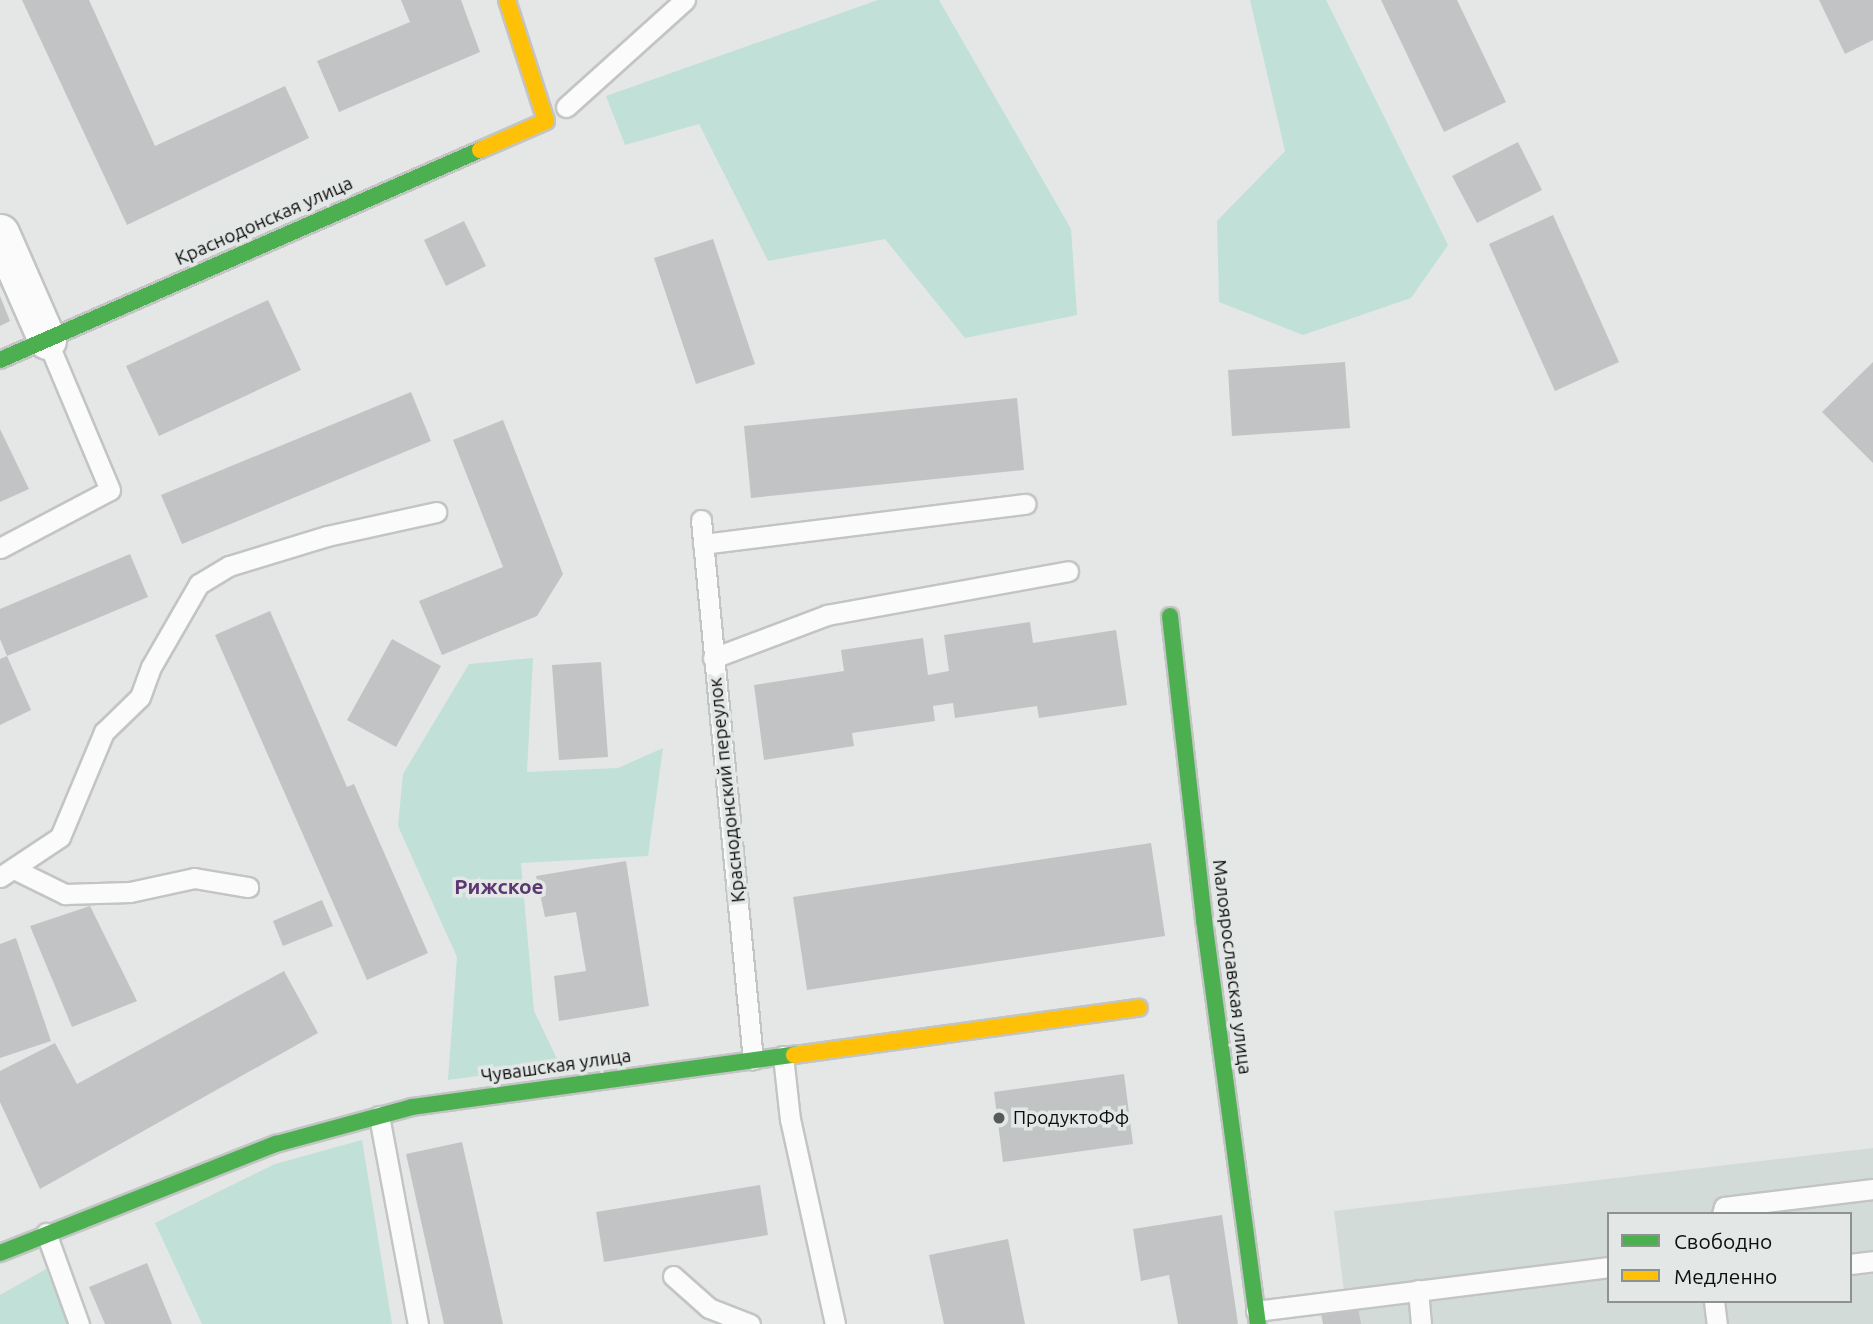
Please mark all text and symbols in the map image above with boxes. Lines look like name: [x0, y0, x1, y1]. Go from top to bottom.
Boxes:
street label: Краснодонская улица: [172, 172, 356, 270]
street label: Краснодонский переулок: [704, 676, 750, 904]
street label: Малоярославская улица: [1207, 858, 1257, 1076]
district label: Рижское: [454, 873, 544, 899]
street label: Чувашская улица: [479, 1044, 633, 1088]
place label: ПродуктоФф: [1013, 1107, 1129, 1129]
marker: ПродуктоФф: [991, 1110, 1007, 1126]
legend: [1607, 1212, 1852, 1303]
text: Свободно: [1674, 1229, 1772, 1253]
text: Медленно: [1674, 1264, 1777, 1288]

